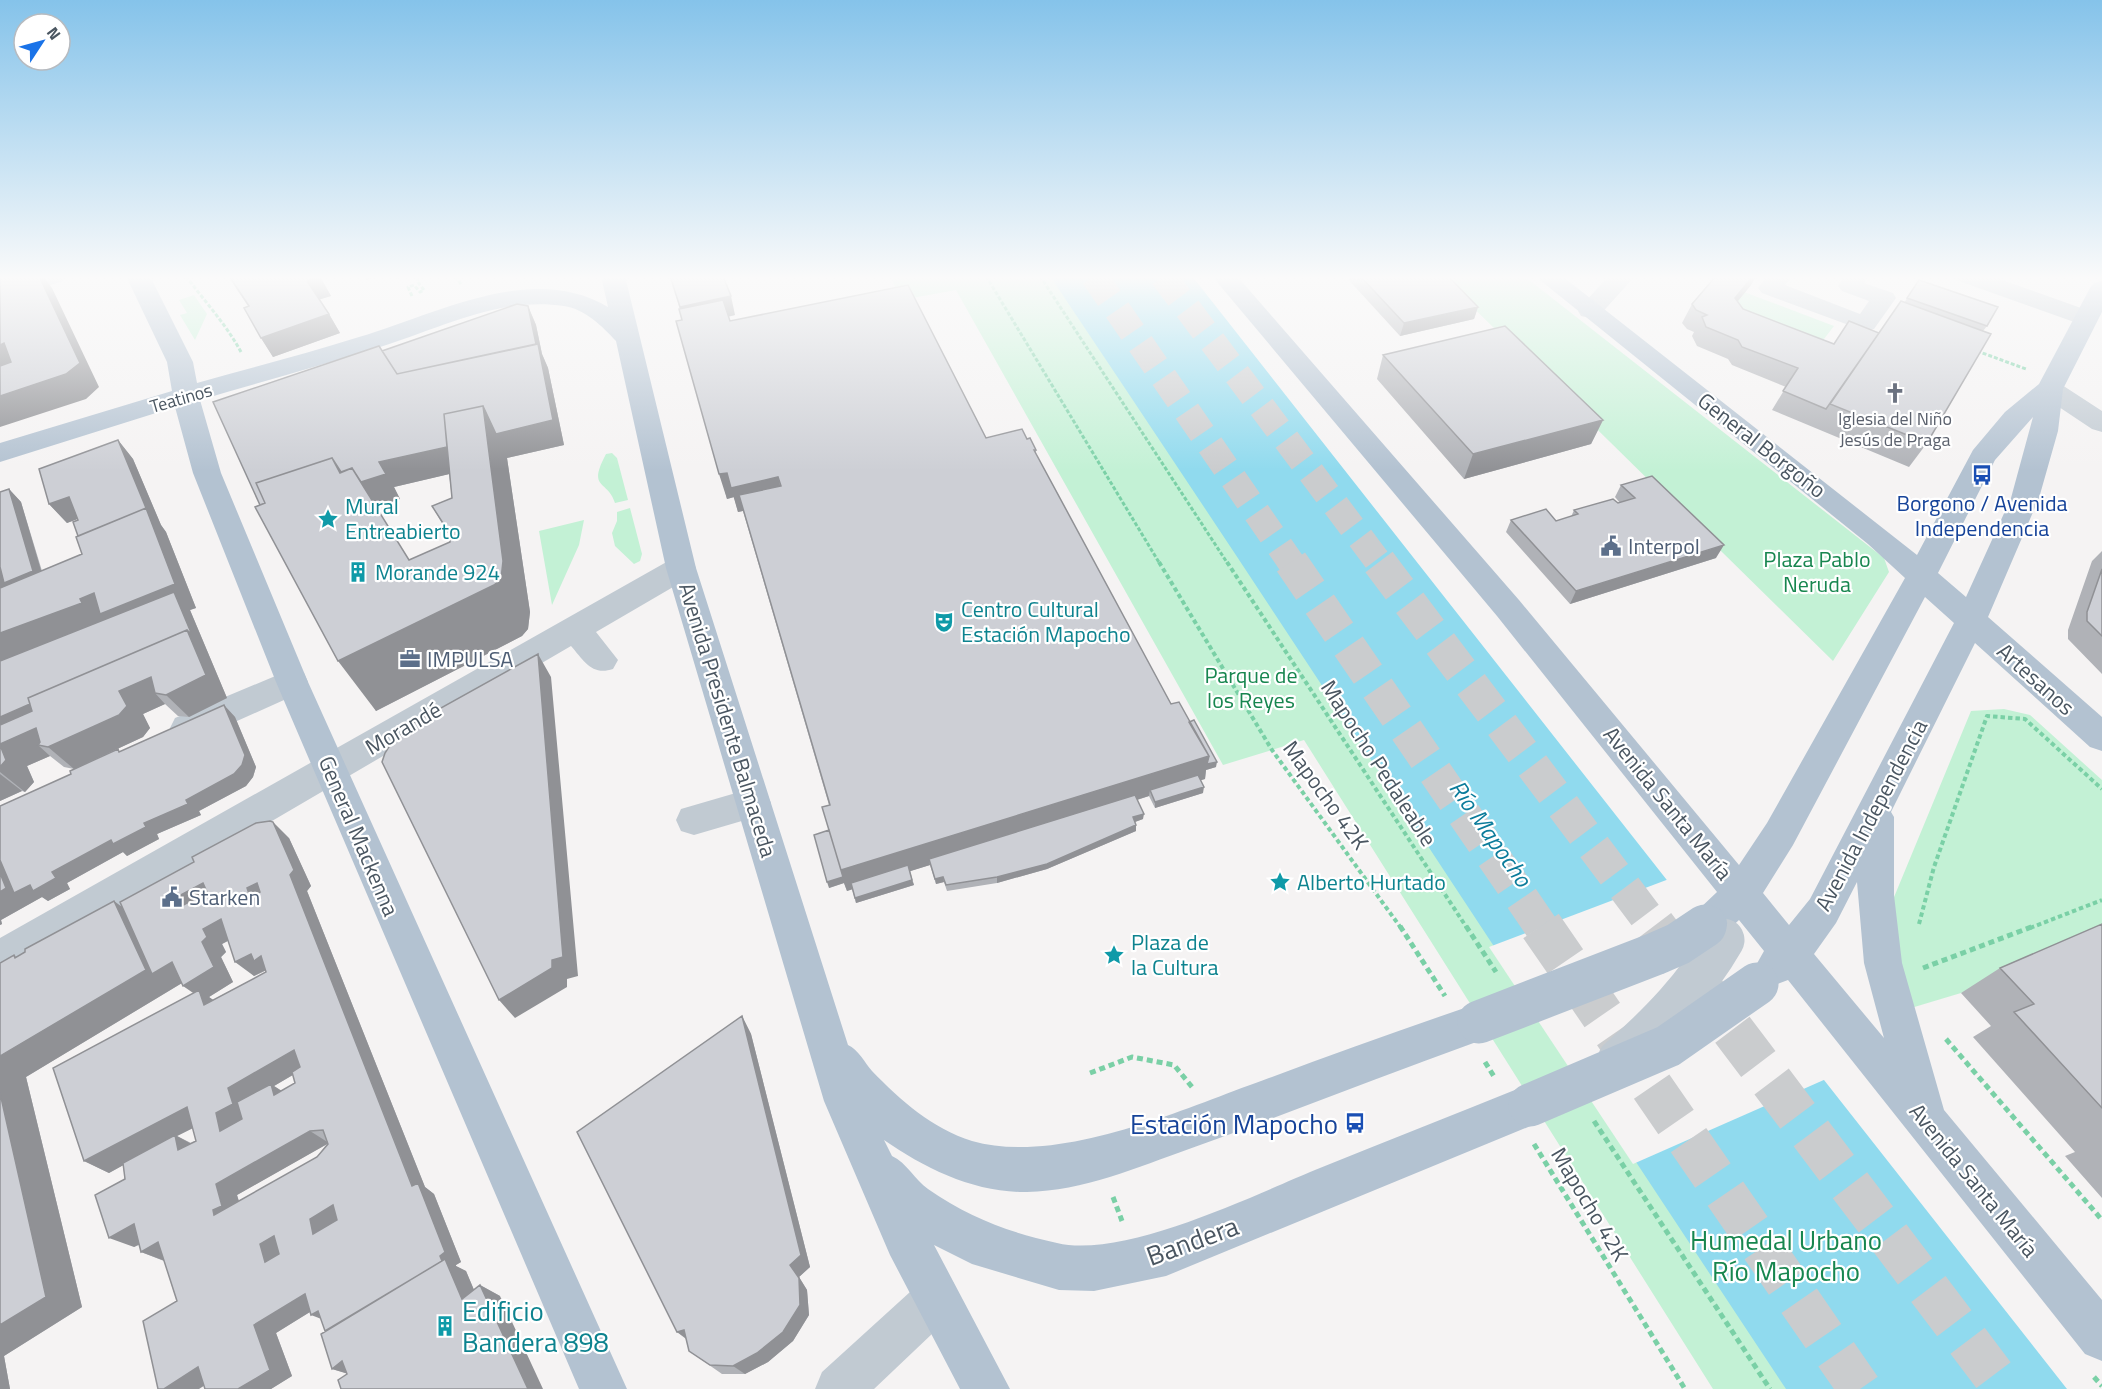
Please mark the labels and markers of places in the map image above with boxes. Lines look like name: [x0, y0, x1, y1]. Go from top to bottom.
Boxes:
church icon: Iglesia del Niño Jesús de Praga: [1883, 381, 1907, 405]
place label: Iglesia del Niño Jesús de Praga: [1838, 405, 1952, 453]
bus stop icon: Borgono / Avenida Independencia: [1970, 463, 1994, 487]
place label: Borgono / Avenida Independencia: [1896, 486, 2068, 545]
place label: Mural Entreabierto: [345, 489, 461, 548]
place icon: Mural Entreabierto: [316, 507, 340, 531]
place label: Interpol: [1628, 529, 1700, 563]
public building icon: Interpol: [1599, 534, 1623, 558]
place label: Morande 924: [375, 555, 500, 589]
building icon: Morande 924: [346, 560, 370, 584]
place label: Centro Cultural Estación Mapocho: [961, 592, 1131, 651]
theatre icon: Centro Cultural Estación Mapocho: [932, 610, 956, 634]
place label: IMPULSA: [427, 642, 513, 676]
office icon: IMPULSA: [398, 647, 422, 671]
place label: Alberto Hurtado: [1297, 865, 1446, 899]
place icon: Alberto Hurtado: [1268, 870, 1292, 894]
place label: Starken: [189, 880, 260, 914]
public building icon: Starken: [160, 885, 184, 909]
place label: Plaza de la Cultura: [1131, 925, 1218, 984]
place icon: Plaza de la Cultura: [1102, 943, 1126, 967]
place label: Estación Mapocho: [1130, 1103, 1338, 1144]
bus stop icon: Estación Mapocho: [1343, 1111, 1367, 1135]
place label: Edificio Bandera 898: [462, 1290, 609, 1362]
building icon: Edificio Bandera 898: [433, 1314, 457, 1338]

